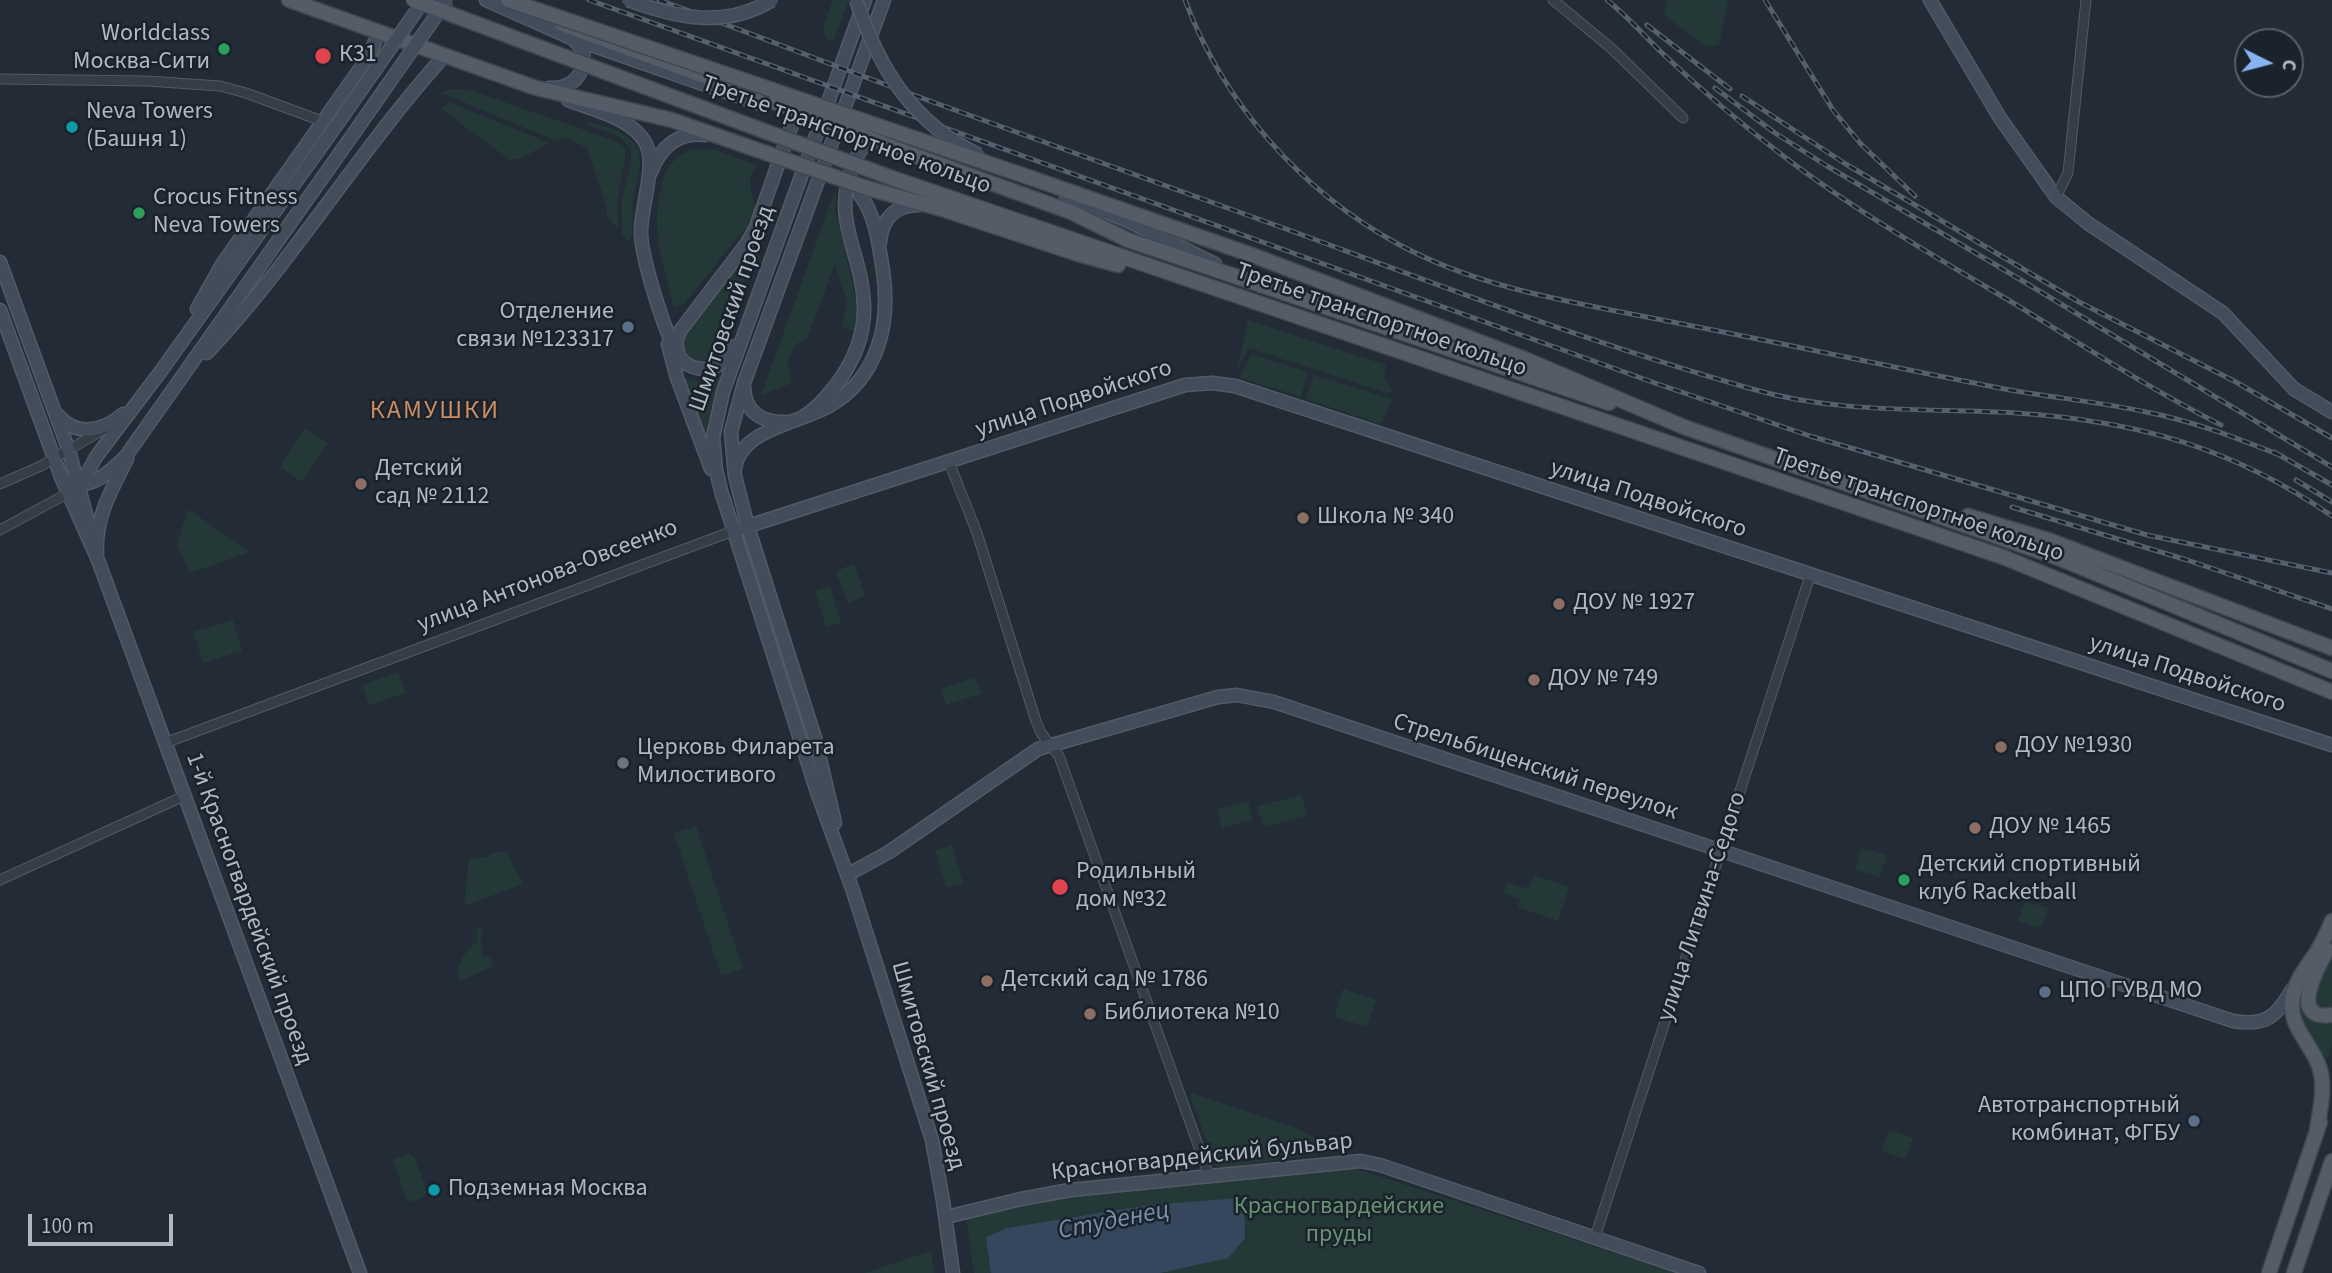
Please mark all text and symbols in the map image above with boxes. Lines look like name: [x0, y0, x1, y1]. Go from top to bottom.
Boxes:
place label: Worldclass Москва-Сити: [73, 21, 210, 77]
north arrow: [2234, 28, 2304, 98]
marker: Worldclass Москва-Сити: [216, 41, 232, 57]
place label: К31: [339, 42, 377, 70]
marker: К31: [313, 46, 333, 66]
text: С: [2274, 58, 2302, 72]
street label: Третье транспортное кольцо: [697, 70, 995, 202]
place label: Neva Towers (Башня 1): [86, 99, 213, 155]
marker: Neva Towers (Башня 1): [64, 119, 80, 135]
place label: Crocus Fitness Neva Towers: [153, 185, 298, 241]
street label: Шмитовский проезд: [684, 202, 782, 416]
marker: Crocus Fitness Neva Towers: [131, 205, 147, 221]
street label: Третье транспортное кольцо: [1232, 258, 1530, 384]
place label: Отделение связи №123317: [456, 299, 614, 355]
marker: Отделение связи №123317: [620, 319, 636, 335]
street label: улица Подвойского: [972, 355, 1176, 445]
district label: КАМУШКИ: [371, 396, 499, 428]
street label: Третье транспортное кольцо: [1769, 443, 2067, 569]
street label: улица Подвойского: [1546, 455, 1750, 545]
place label: Детский сад № 2112: [375, 456, 489, 512]
marker: Детский сад № 2112: [353, 476, 369, 492]
place label: Школа № 340: [1317, 504, 1454, 532]
marker: Школа № 340: [1295, 510, 1311, 526]
street label: улица Антонова-Овсеенко: [414, 514, 682, 640]
place label: ДОУ № 1927: [1573, 590, 1695, 618]
marker: ДОУ № 1927: [1551, 596, 1567, 612]
street label: улица Подвойского: [2085, 630, 2289, 720]
place label: ДОУ № 749: [1548, 666, 1658, 694]
marker: ДОУ № 749: [1526, 672, 1542, 688]
street label: Стрельбищенский переулок: [1389, 708, 1681, 828]
place label: ДОУ №1930: [2015, 733, 2132, 761]
place label: Церковь Филарета Милостивого: [637, 735, 835, 791]
marker: ДОУ №1930: [1993, 739, 2009, 755]
street label: 1-й Красногвардейский проезд: [178, 749, 318, 1069]
marker: Церковь Филарета Милостивого: [615, 755, 631, 771]
street label: улица Литвина-Седого: [1652, 789, 1754, 1025]
place label: ДОУ № 1465: [1989, 814, 2111, 842]
marker: ДОУ № 1465: [1967, 820, 1983, 836]
place label: Детский спортивный клуб Racketball: [1918, 852, 2141, 908]
place label: Родильный дом №32: [1076, 859, 1196, 915]
marker: Детский спортивный клуб Racketball: [1896, 872, 1912, 888]
marker: Родильный дом №32: [1050, 877, 1070, 897]
street label: Шмитовский проезд: [883, 958, 971, 1174]
place label: Детский сад № 1786: [1001, 967, 1208, 995]
marker: Детский сад № 1786: [979, 973, 995, 989]
place label: ЦПО ГУВД МО: [2059, 978, 2202, 1006]
marker: ЦПО ГУВД МО: [2037, 984, 2053, 1000]
place label: Библиотека №10: [1104, 1000, 1280, 1028]
marker: Библиотека №10: [1082, 1006, 1098, 1022]
place label: Автотранспортный комбинат, ФГБУ: [1978, 1093, 2180, 1149]
marker: Автотранспортный комбинат, ФГБУ: [2186, 1113, 2202, 1129]
street label: Красногвардейский бульвар: [1050, 1128, 1354, 1188]
place label: Подземная Москва: [448, 1176, 648, 1204]
marker: Подземная Москва: [426, 1182, 442, 1198]
park label: Красногвардейские пруды: [1234, 1194, 1444, 1250]
water label: Студенец: [1056, 1196, 1172, 1248]
scale bar: [32, 1200, 177, 1244]
text: 100 m: [41, 1211, 94, 1241]

